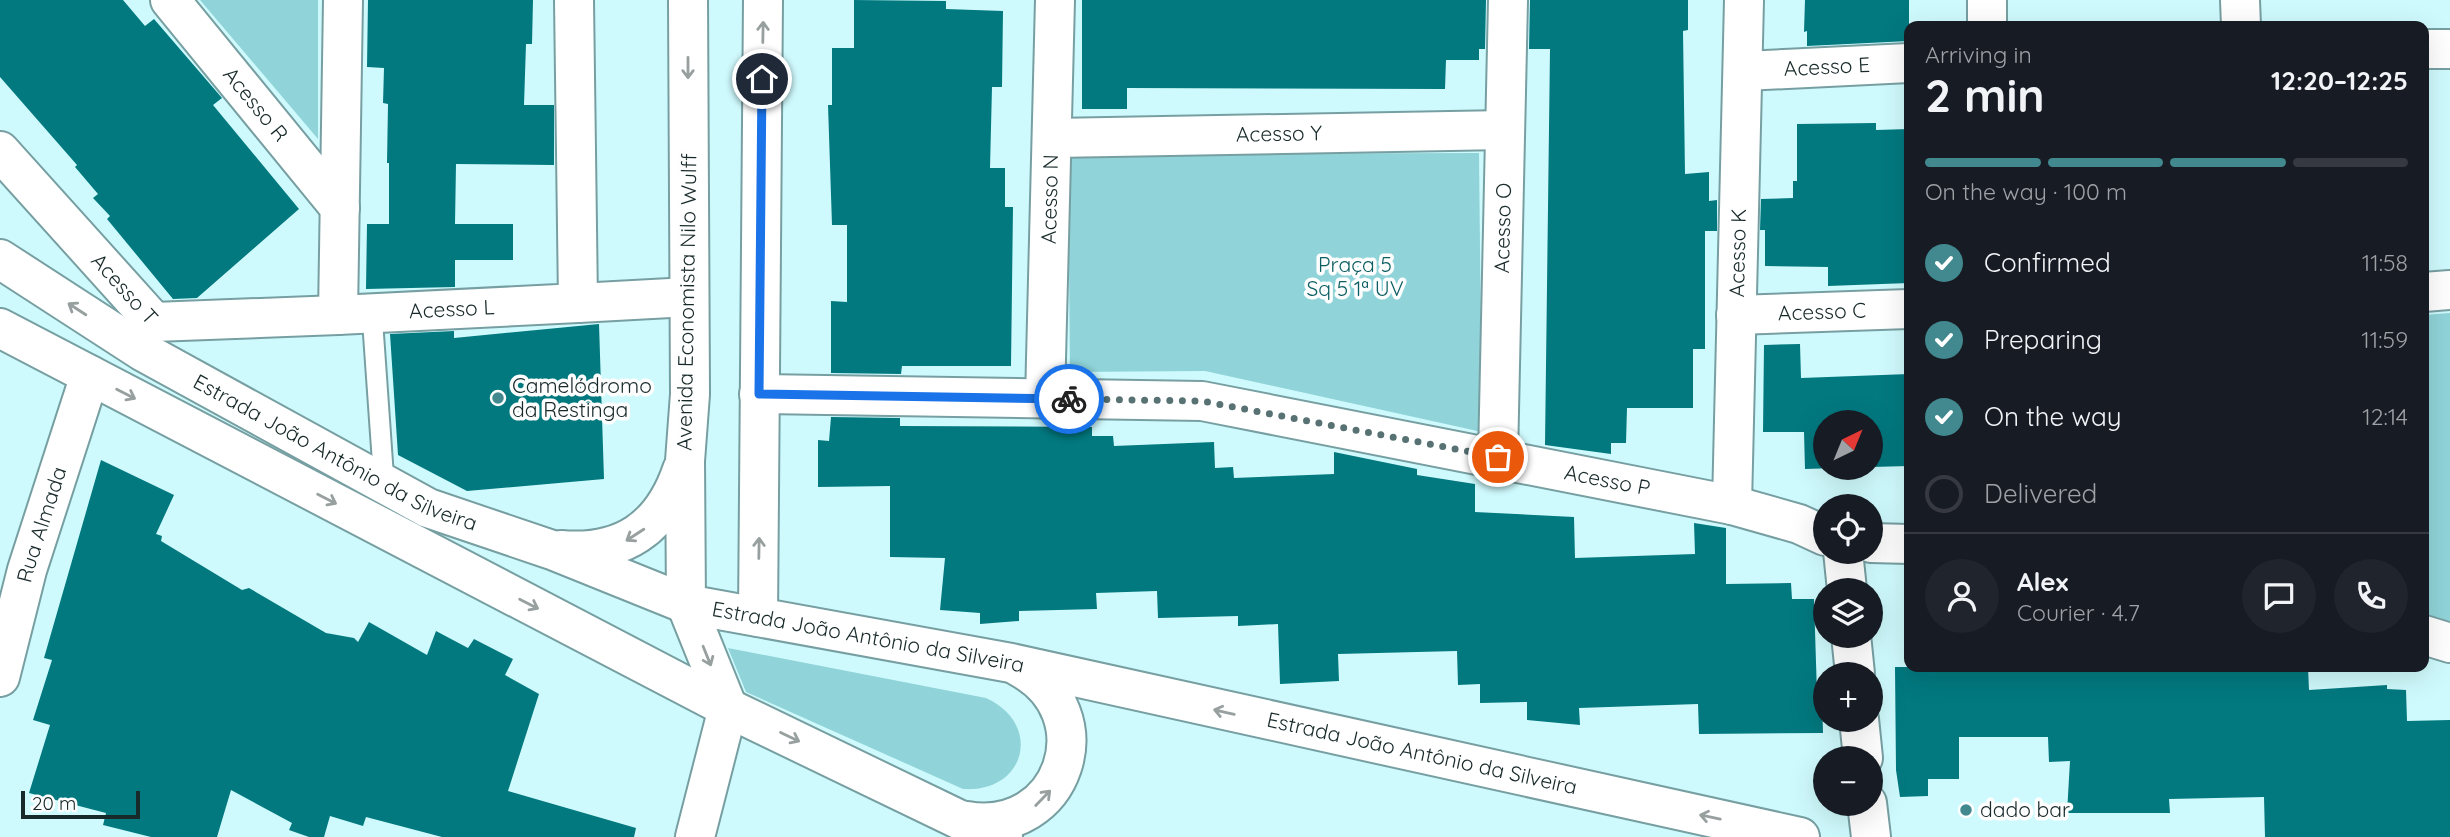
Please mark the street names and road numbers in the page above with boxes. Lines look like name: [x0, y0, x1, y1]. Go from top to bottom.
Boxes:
street label: Acesso E: [1783, 51, 1871, 81]
street label: Acesso R: [218, 61, 294, 146]
street label: Acesso Y: [1236, 119, 1323, 147]
street label: Avenida Economista Nilo Wulff: [670, 153, 702, 451]
street label: Acesso N: [1035, 154, 1063, 244]
street label: Acesso O: [1488, 182, 1516, 274]
street label: Acesso K: [1723, 208, 1751, 298]
street label: Acesso T: [86, 247, 164, 330]
street label: Acesso L: [408, 293, 495, 323]
street label: Acesso C: [1777, 296, 1867, 326]
street label: Estrada João Antônio da Silveira: [189, 368, 481, 536]
street label: Acesso P: [1562, 458, 1653, 501]
street label: Rua Almada: [10, 463, 72, 585]
street label: Estrada João Antônio da Silveira: [710, 595, 1027, 678]
street label: Estrada João Antônio da Silveira: [1265, 706, 1580, 799]

